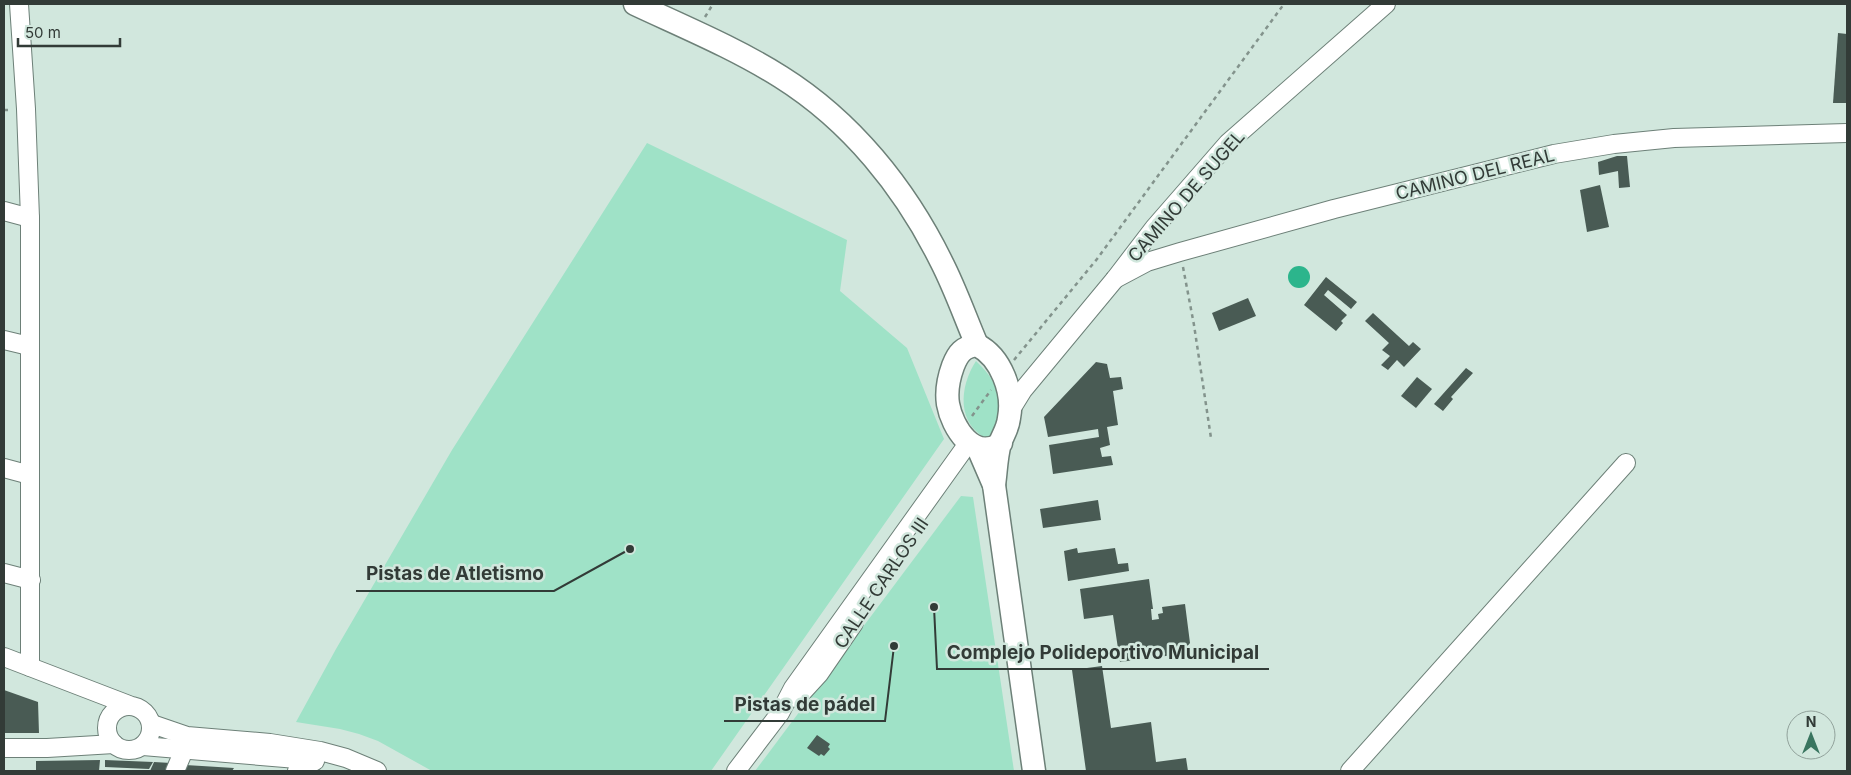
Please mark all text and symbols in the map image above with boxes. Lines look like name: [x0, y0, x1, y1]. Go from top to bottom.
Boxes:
scale bar: [18, 15, 120, 47]
text: 50 m: [25, 23, 61, 42]
street label: CAMINO DE SUGEL: [1123, 126, 1249, 266]
street label: CAMINO DEL REAL: [1394, 144, 1556, 204]
street label: CALLE CARLOS III: [830, 514, 932, 652]
callout: Pistas de Atletismo: [356, 557, 554, 591]
text: Pistas de Atletismo: [366, 562, 544, 585]
callout: Complejo Polideportivo Municipal: [937, 635, 1269, 669]
text: Complejo Polideportivo Municipal: [947, 641, 1259, 664]
callout: Pistas de pádel: [724, 687, 885, 721]
text: Pistas de pádel: [735, 693, 875, 716]
north arrow: [1786, 710, 1836, 760]
text: N: [1806, 713, 1816, 730]

